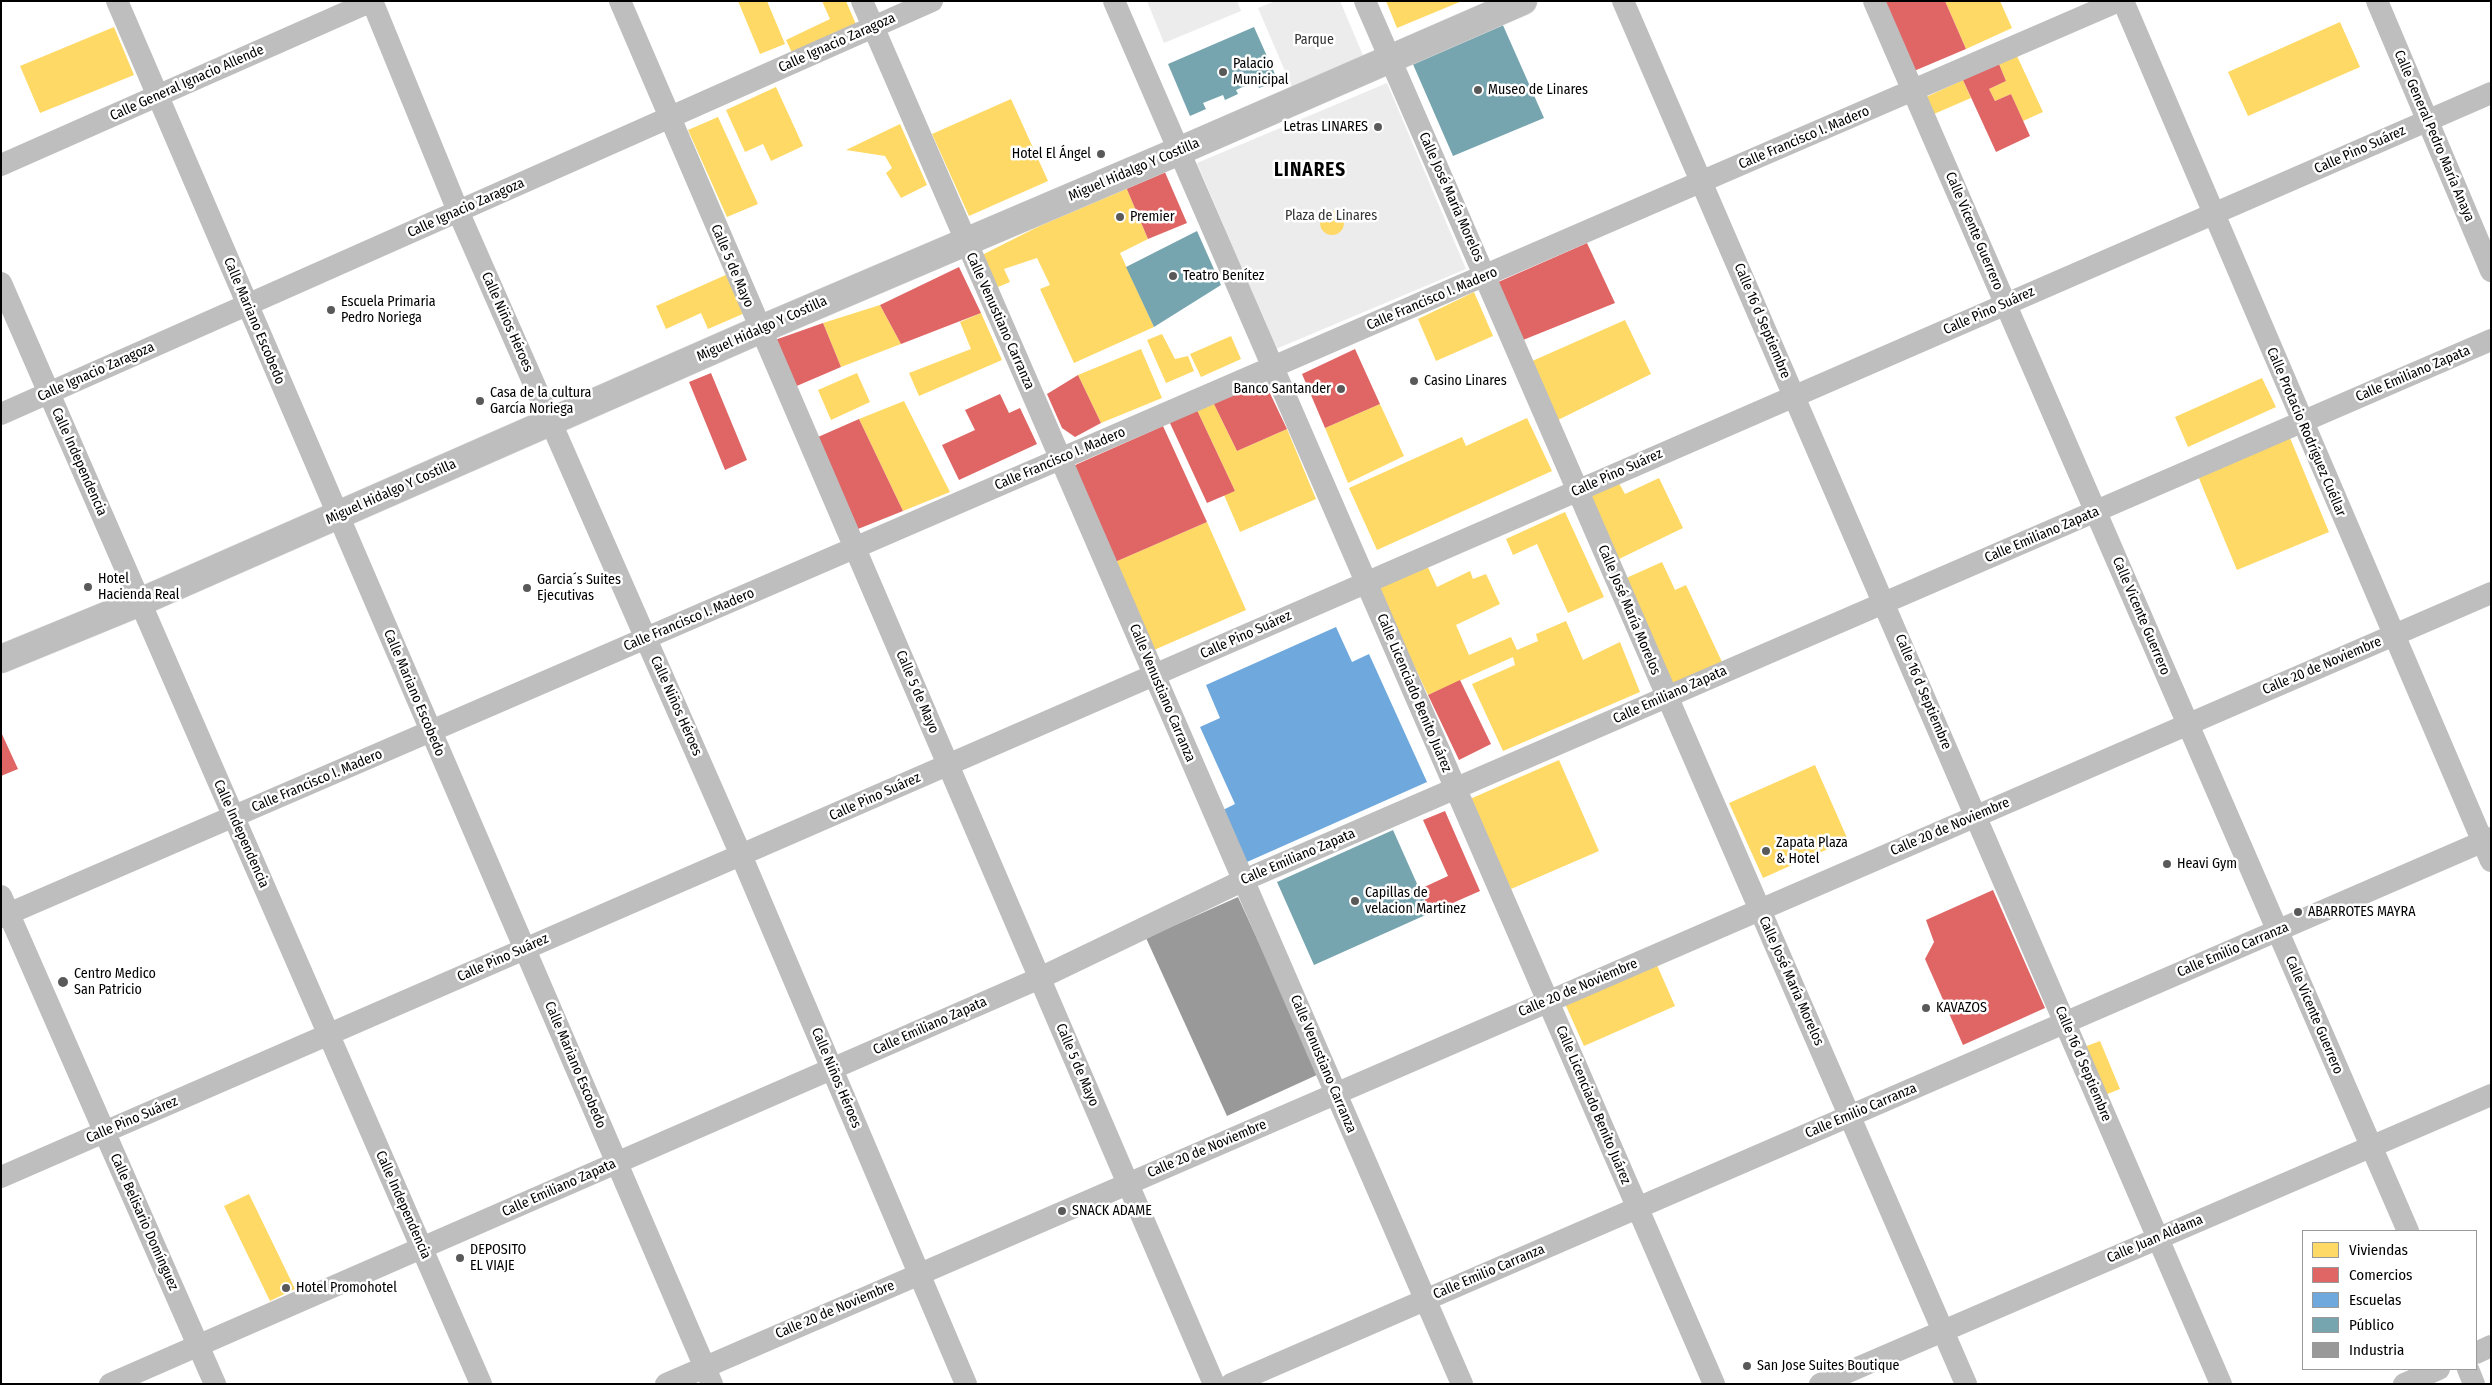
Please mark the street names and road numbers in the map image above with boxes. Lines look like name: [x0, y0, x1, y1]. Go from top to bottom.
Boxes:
street label: Calle Ignacio Zaragoza: [776, 10, 898, 76]
street label: Calle General Ignacio Allende: [107, 41, 267, 125]
street label: Calle General Pedro María Anaya: [2390, 48, 2478, 224]
street label: Calle Francisco I. Madero: [1736, 103, 1872, 173]
street label: Calle Pino Suárez: [2312, 122, 2408, 178]
street label: Calle José María Morelos: [1415, 130, 1487, 264]
street label: Miguel Hidalgo Y Costilla: [1066, 135, 1202, 205]
street label: Calle Vicente Guerrero: [1941, 169, 2007, 293]
street label: Calle Ignacio Zaragoza: [405, 175, 527, 241]
street label: Calle 5 de Mayo: [707, 222, 757, 310]
street label: Calle Venustiano Carranza: [962, 250, 1038, 392]
street label: Calle Mariano Escobedo: [220, 255, 288, 387]
street label: Calle 16 d Septiembre: [1730, 261, 1794, 381]
street label: Calle Francisco I. Madero: [1364, 264, 1500, 334]
street label: Calle Niños Héroes: [477, 270, 537, 374]
street label: Calle Pino Suárez: [1941, 283, 2037, 339]
street label: Miguel Hidalgo Y Costilla: [694, 293, 830, 365]
street label: Calle Ignacio Zaragoza: [35, 339, 157, 405]
street label: Calle Emiliano Zapata: [2353, 342, 2473, 406]
street label: Calle Protacio Rodríguez Cuéllar: [2263, 345, 2349, 519]
street label: Calle Independencia: [48, 405, 110, 519]
street label: Calle Francisco I. Madero: [992, 424, 1128, 494]
street label: Calle Pino Suárez: [1569, 445, 1665, 501]
street label: Miguel Hidalgo Y Costilla: [323, 456, 459, 528]
street label: Calle Emiliano Zapata: [1982, 503, 2102, 567]
street label: Calle José María Morelos: [1594, 542, 1664, 678]
street label: Calle Vicente Guerrero: [2108, 554, 2174, 678]
street label: Calle Francisco I. Madero: [621, 585, 757, 655]
street label: Calle Pino Suárez: [1198, 607, 1294, 663]
street label: Calle Licenciado Benito Juárez: [1373, 611, 1455, 775]
street label: Calle Venustiano Carranza: [1125, 622, 1199, 764]
street label: Calle Mariano Escobedo: [380, 627, 448, 759]
street label: Calle 16 d Septiembre: [1891, 632, 1955, 752]
street label: Calle 20 de Noviembre: [2260, 633, 2384, 699]
street label: Calle 5 de Mayo: [892, 648, 942, 736]
street label: Calle Niños Héroes: [646, 654, 706, 758]
street label: Calle Emiliano Zapata: [1610, 662, 1730, 728]
street label: Calle Francisco I. Madero: [249, 746, 385, 816]
street label: Calle Pino Suárez: [827, 769, 923, 825]
street label: Calle Independencia: [210, 777, 272, 891]
street label: Calle 20 de Noviembre: [1888, 794, 2012, 860]
street label: Calle Emiliano Zapata: [1238, 825, 1358, 889]
street label: Calle José María Morelos: [1755, 914, 1827, 1048]
street label: Calle Emilio Carranza: [2175, 919, 2291, 981]
street label: Calle Pino Suárez: [455, 930, 551, 986]
street label: Calle Vicente Guerrero: [2281, 953, 2347, 1077]
street label: Calle 20 de Noviembre: [1516, 955, 1640, 1021]
street label: Calle Emiliano Zapata: [870, 993, 990, 1059]
street label: Calle Venustiano Carranza: [1286, 993, 1360, 1135]
street label: Calle Mariano Escobedo: [541, 999, 609, 1131]
street label: Calle 16 d Septiembre: [2051, 1004, 2115, 1124]
street label: Calle 5 de Mayo: [1052, 1021, 1102, 1109]
street label: Calle Licenciado Benito Juárez: [1552, 1023, 1634, 1187]
street label: Calle Niños Héroes: [807, 1025, 865, 1131]
street label: Calle Emilio Carranza: [1803, 1080, 1919, 1142]
street label: Calle Pino Suárez: [84, 1093, 180, 1147]
street label: Calle 20 de Noviembre: [1145, 1116, 1269, 1182]
street label: Calle Independencia: [372, 1148, 434, 1262]
street label: Calle Belisario Domínguez: [106, 1151, 182, 1293]
street label: Calle Emiliano Zapata: [499, 1155, 619, 1221]
street label: Calle Juan Aldama: [2104, 1211, 2206, 1267]
street label: Calle Emilio Carranza: [1431, 1241, 1547, 1303]
street label: Calle 20 de Noviembre: [773, 1277, 897, 1343]

